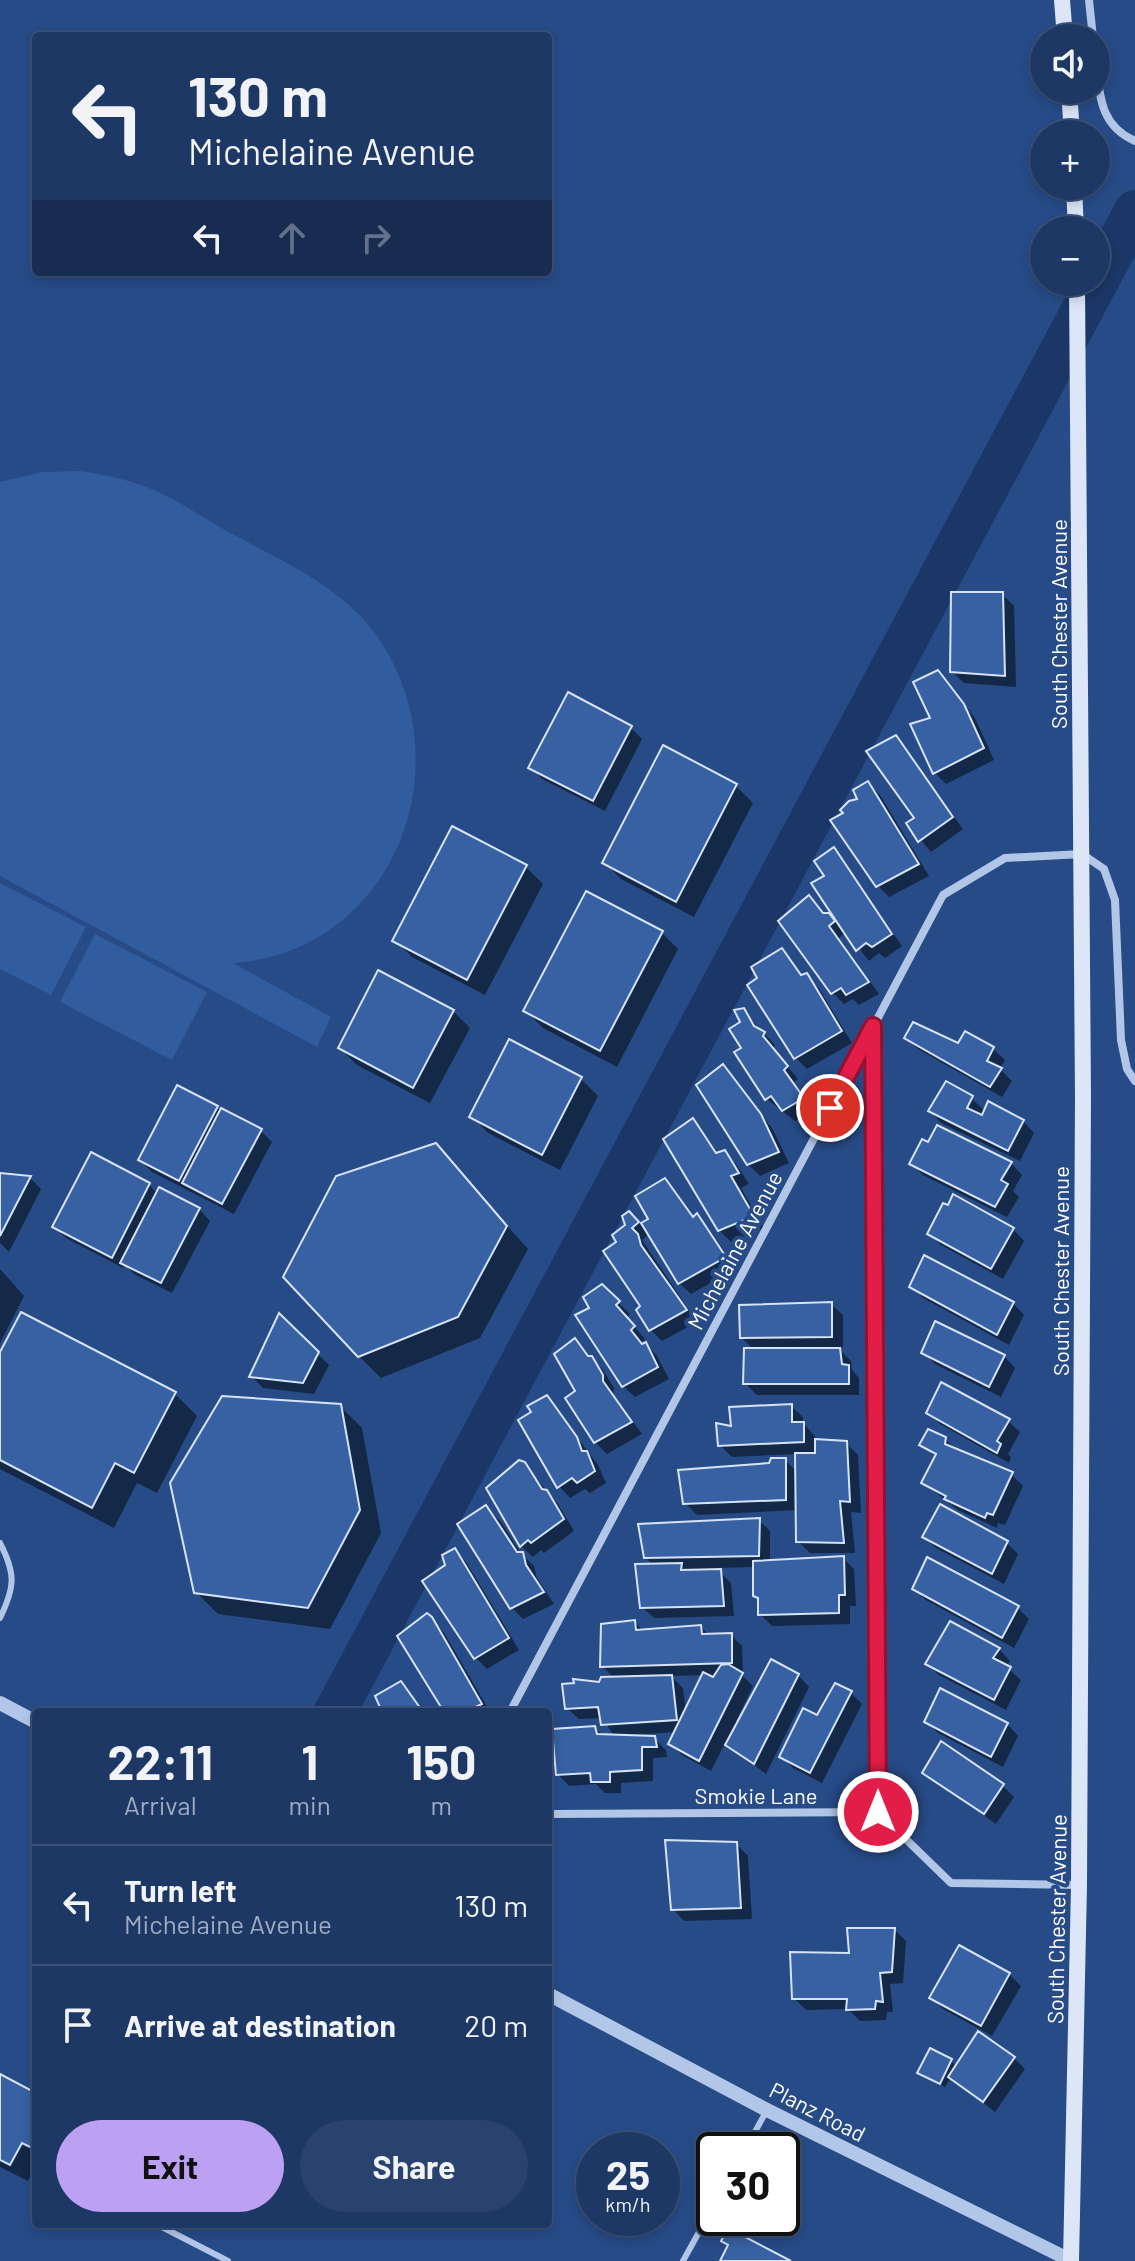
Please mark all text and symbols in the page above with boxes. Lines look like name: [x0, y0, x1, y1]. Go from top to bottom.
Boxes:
map controls: [1030, 24, 1110, 296]
button: sound: [1030, 24, 1110, 104]
text: 130 m: [188, 61, 328, 128]
icon: left: [56, 64, 160, 168]
button: +: [1030, 120, 1110, 200]
text: Michelaine Avenue: [188, 129, 476, 172]
icon: left: [186, 216, 230, 260]
icon: ahead: [270, 216, 314, 260]
icon: right: [354, 216, 398, 260]
button: −: [1030, 216, 1110, 296]
street label: South Chester Avenue: [1045, 519, 1071, 729]
pin: [796, 1074, 864, 1142]
icon: arrive: [808, 1086, 852, 1130]
street label: Michelaine Avenue: [681, 1166, 787, 1334]
street label: South Chester Avenue: [1047, 1166, 1073, 1376]
text: 22:11: [108, 1732, 213, 1790]
text: 1: [301, 1732, 318, 1790]
text: 150: [406, 1732, 476, 1790]
position arrow: [836, 1770, 920, 1854]
street label: Smokie Lane: [695, 1782, 817, 1808]
text: Arrival: [124, 1789, 197, 1820]
text: min: [289, 1789, 331, 1820]
text: m: [431, 1789, 452, 1820]
street label: South Chester Avenue: [1041, 1814, 1071, 2024]
text: Turn left: [124, 1872, 237, 1908]
icon: left: [56, 1883, 100, 1927]
text: 130 m: [454, 1887, 528, 1923]
text: Michelaine Avenue: [124, 1908, 332, 1939]
icon: arrive: [56, 2003, 100, 2047]
text: Arrive at destination: [124, 2007, 396, 2043]
text: 20 m: [464, 2007, 528, 2043]
street label: Planz Road: [766, 2076, 870, 2146]
button: Exit: [56, 2120, 284, 2212]
button: Share: [300, 2120, 528, 2212]
speed limit sign: 30: [696, 2132, 800, 2236]
text: 25: [606, 2150, 650, 2198]
text: km/h: [605, 2192, 651, 2216]

